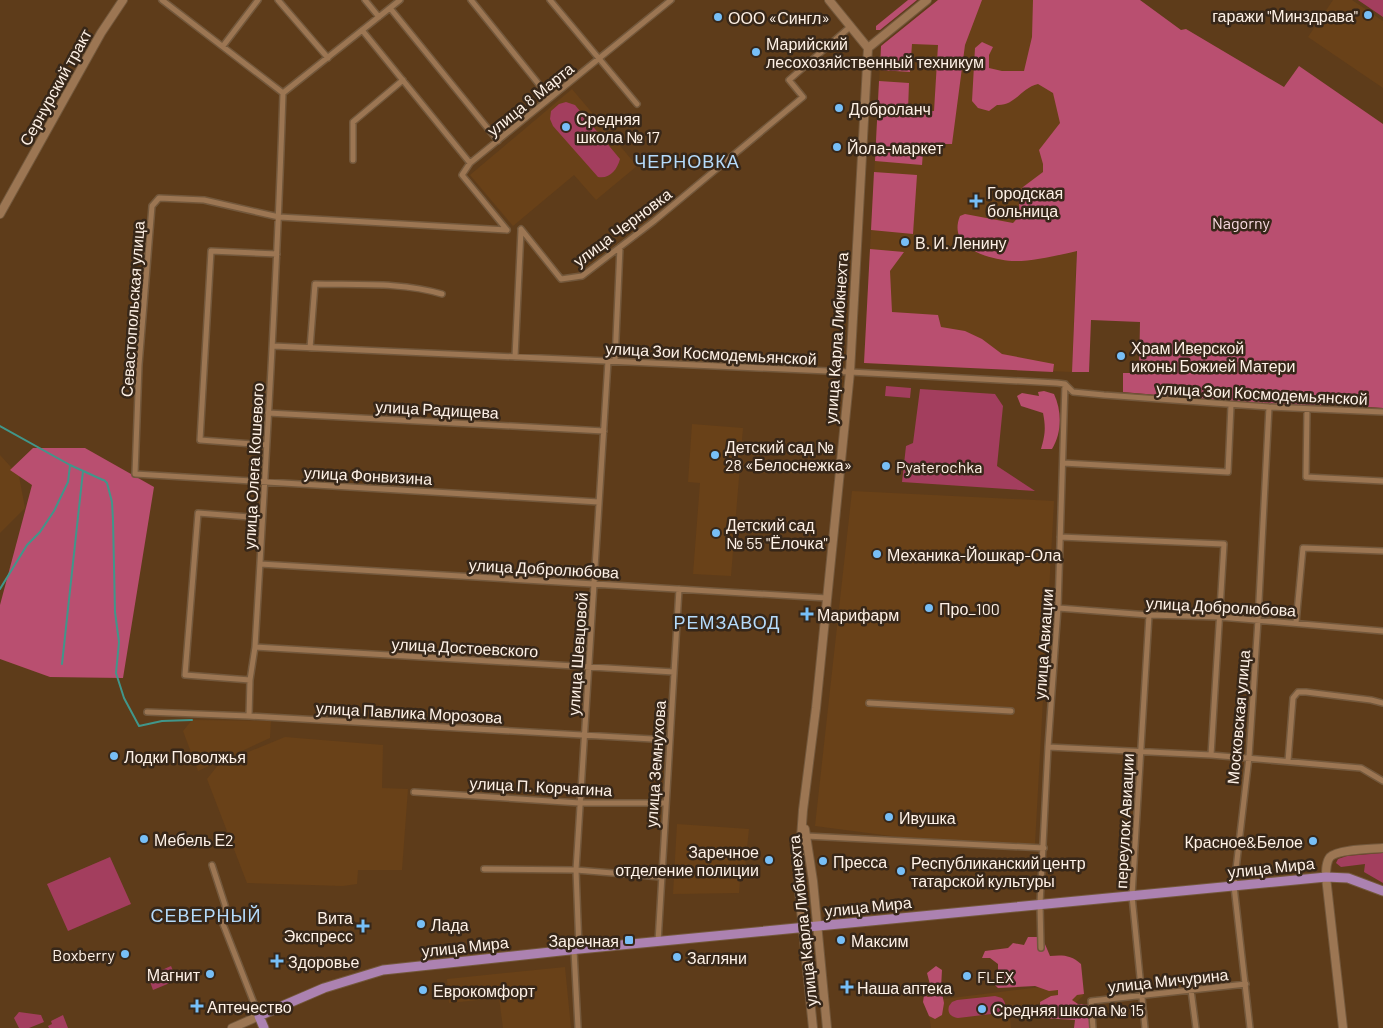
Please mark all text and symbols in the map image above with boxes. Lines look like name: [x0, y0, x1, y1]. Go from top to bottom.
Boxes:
place label: гаражи "Минздрава": [1212, 6, 1358, 25]
place label: ООО «Сингл»: [728, 8, 830, 27]
marker: гаражи "Минздрава": [1362, 9, 1374, 21]
marker: ООО «Сингл»: [712, 11, 724, 23]
street label: Сернурский тракт: [15, 25, 95, 149]
place label: Марийский лесохозяйственный техникум: [766, 34, 984, 71]
marker: Марийский лесохозяйственный техникум: [750, 46, 762, 58]
street label: улица 8 Марта: [483, 58, 577, 140]
place label: Доброланч: [849, 99, 931, 118]
marker: Доброланч: [833, 102, 845, 114]
place label: Средняя школа № 17: [576, 109, 660, 146]
marker: Средняя школа № 17: [560, 121, 572, 133]
place label: Йола-маркет: [847, 138, 944, 157]
marker: Йола-маркет: [831, 141, 843, 153]
district label: ЧЕРНОВКА: [634, 150, 740, 172]
place label: Городская больница: [987, 183, 1063, 220]
street label: улица Черновка: [569, 184, 675, 270]
marker: Городская больница: [969, 194, 983, 208]
park label: Nagorny: [1212, 213, 1271, 232]
street label: Севастопольская улица: [116, 220, 148, 398]
place label: В. И. Ленину: [915, 233, 1006, 252]
marker: В. И. Ленину: [899, 236, 911, 248]
street label: улица Карла Либкнехта: [821, 251, 851, 424]
street label: улица Зои Космодемьянской: [605, 338, 817, 368]
place label: Храм Иверской иконы Божией Матери: [1131, 338, 1295, 375]
marker: Храм Иверской иконы Божией Матери: [1115, 350, 1127, 362]
street label: улица Зои Космодемьянской: [1156, 378, 1368, 408]
street label: улица Олега Кошевого: [239, 382, 267, 550]
street label: улица Радищева: [375, 396, 499, 422]
place label: Детский сад № 28 «Белоснежка»: [725, 437, 852, 474]
marker: Детский сад № 28 «Белоснежка»: [709, 449, 721, 461]
place label: Pyaterochka: [896, 457, 982, 476]
marker: Pyaterochka: [880, 460, 892, 472]
street label: улица Фонвизина: [303, 462, 433, 488]
place label: Детский сад № 55 "Ёлочка": [726, 515, 828, 552]
marker: Детский сад № 55 "Ёлочка": [710, 527, 722, 539]
place label: Механика-Йошкар-Ола: [887, 545, 1061, 564]
marker: Механика-Йошкар-Ола: [871, 548, 883, 560]
street label: улица Добролюбова: [468, 555, 620, 581]
street label: улица Авиации: [1030, 588, 1056, 700]
street label: улица Шевцовой: [563, 592, 591, 716]
street label: улица Добролюбова: [1145, 593, 1297, 619]
place label: Про_100: [939, 599, 1000, 618]
marker: Про_100: [923, 602, 935, 614]
place label: Марифарм: [817, 605, 899, 624]
marker: Марифарм: [801, 608, 813, 620]
district label: РЕМЗАВОД: [673, 611, 781, 633]
street label: улица Достоевского: [391, 634, 539, 660]
street label: Московская улица: [1223, 649, 1253, 785]
street label: улица Павлика Морозова: [315, 698, 503, 726]
street label: улица Земнухова: [641, 700, 669, 828]
place label: Лодки Поволжья: [124, 747, 246, 766]
marker: Лодки Поволжья: [108, 750, 120, 762]
street label: переулок Авиации: [1111, 753, 1137, 889]
street label: улица П. Корчагина: [469, 773, 613, 799]
place label: Ивушка: [899, 808, 956, 827]
marker: Ивушка: [883, 811, 895, 823]
place label: Мебель Е2: [154, 830, 234, 849]
place label: Красное&Белое: [1185, 832, 1303, 851]
marker: Мебель Е2: [138, 833, 150, 845]
street label: улица Карла Либкнехта: [784, 834, 820, 1008]
marker: Красное&Белое: [1307, 835, 1319, 847]
place label: Заречное отделение полиции: [615, 842, 759, 879]
place label: Пресса: [833, 852, 887, 871]
place label: Республиканский центр татарской культуры: [911, 853, 1086, 890]
street label: улица Мира: [1227, 853, 1315, 881]
marker: Заречное отделение полиции: [763, 854, 775, 866]
marker: Пресса: [817, 855, 829, 867]
marker: Республиканский центр татарской культуры: [895, 865, 907, 877]
street label: улица Мира: [824, 892, 912, 920]
district label: СЕВЕРНЫЙ: [151, 904, 261, 926]
place label: Вита Экспресс: [284, 908, 353, 945]
place label: Лада: [431, 915, 469, 934]
marker: Лада: [415, 918, 427, 930]
marker: Вита Экспресс: [357, 920, 369, 932]
place label: Заречная: [548, 931, 619, 950]
place label: Максим: [851, 931, 909, 950]
street label: улица Мира: [421, 932, 509, 960]
marker: Заречная: [623, 934, 635, 946]
marker: Максим: [835, 934, 847, 946]
place label: Boxberry: [52, 945, 116, 964]
marker: Boxberry: [119, 948, 131, 960]
place label: Загляни: [687, 948, 747, 967]
marker: Загляни: [671, 951, 683, 963]
place label: Здоровье: [288, 952, 360, 971]
marker: Здоровье: [270, 954, 284, 968]
street label: улица Мичурина: [1107, 964, 1229, 996]
place label: Магнит: [147, 965, 201, 984]
place label: FLEX: [977, 967, 1014, 986]
marker: Магнит: [204, 968, 216, 980]
marker: FLEX: [961, 970, 973, 982]
place label: Наша аптека: [857, 978, 952, 997]
place label: Еврокомфорт: [433, 981, 536, 1000]
marker: Наша аптека: [841, 981, 853, 993]
marker: Еврокомфорт: [417, 984, 429, 996]
place label: Аптечество: [207, 997, 292, 1016]
marker: Аптечество: [191, 1000, 203, 1012]
place label: Средняя школа № 15: [992, 1000, 1144, 1019]
marker: Средняя школа № 15: [976, 1003, 988, 1015]

